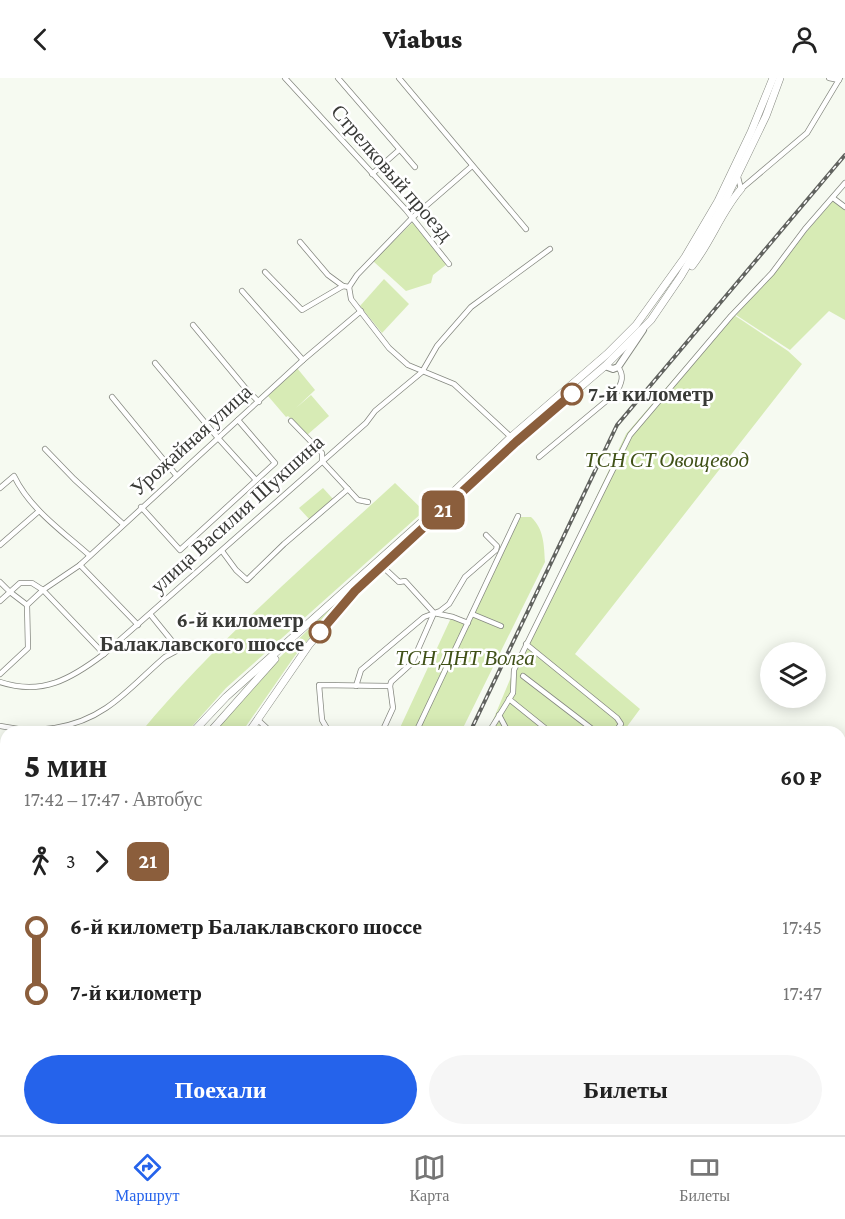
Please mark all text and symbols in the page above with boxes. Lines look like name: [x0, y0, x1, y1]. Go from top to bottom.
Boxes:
icon: back: [24, 23, 57, 56]
icon: person: [788, 23, 821, 56]
text: Viabus: [383, 24, 462, 54]
street label: Стрелковый проезд: [326, 100, 458, 246]
street label: Урожайная улица: [126, 379, 257, 501]
place label: 7-й километр: [588, 382, 714, 406]
marker: 7-й километр: [561, 383, 583, 405]
street label: улица Василия Шукшина: [145, 429, 329, 598]
park label: ТСН СТ Овощевод: [585, 448, 749, 472]
line badge: 21: [416, 490, 470, 530]
text: 21: [434, 498, 452, 522]
place label: 6-й километр Балаклавского шоccе: [100, 608, 304, 656]
marker: 6-й километр Балаклавского шоccе: [309, 621, 331, 643]
map controls: [760, 642, 826, 708]
button: layers: [760, 642, 826, 708]
park label: ТСН ДНТ Волга: [395, 646, 535, 670]
text: 5 мин: [24, 747, 107, 784]
text: 60 ₽: [780, 765, 822, 790]
text: 17:42 – 17:47 · Автобус: [24, 788, 203, 810]
icon: walk: [24, 845, 57, 878]
icon: forward: [85, 845, 118, 878]
text: 21: [139, 849, 157, 873]
text: 3: [66, 850, 76, 872]
text: 6-й километр Балаклавского шоccе: [70, 914, 422, 939]
text: 17:45: [782, 916, 822, 938]
text: 7-й километр: [70, 980, 202, 1005]
text: 17:47: [783, 982, 822, 1004]
button: Поехали: [24, 1055, 417, 1124]
button: Билеты: [429, 1055, 822, 1124]
tab: Маршрут: [115, 1151, 179, 1205]
tab: Карта: [410, 1151, 449, 1205]
tab: Билеты: [679, 1151, 730, 1205]

